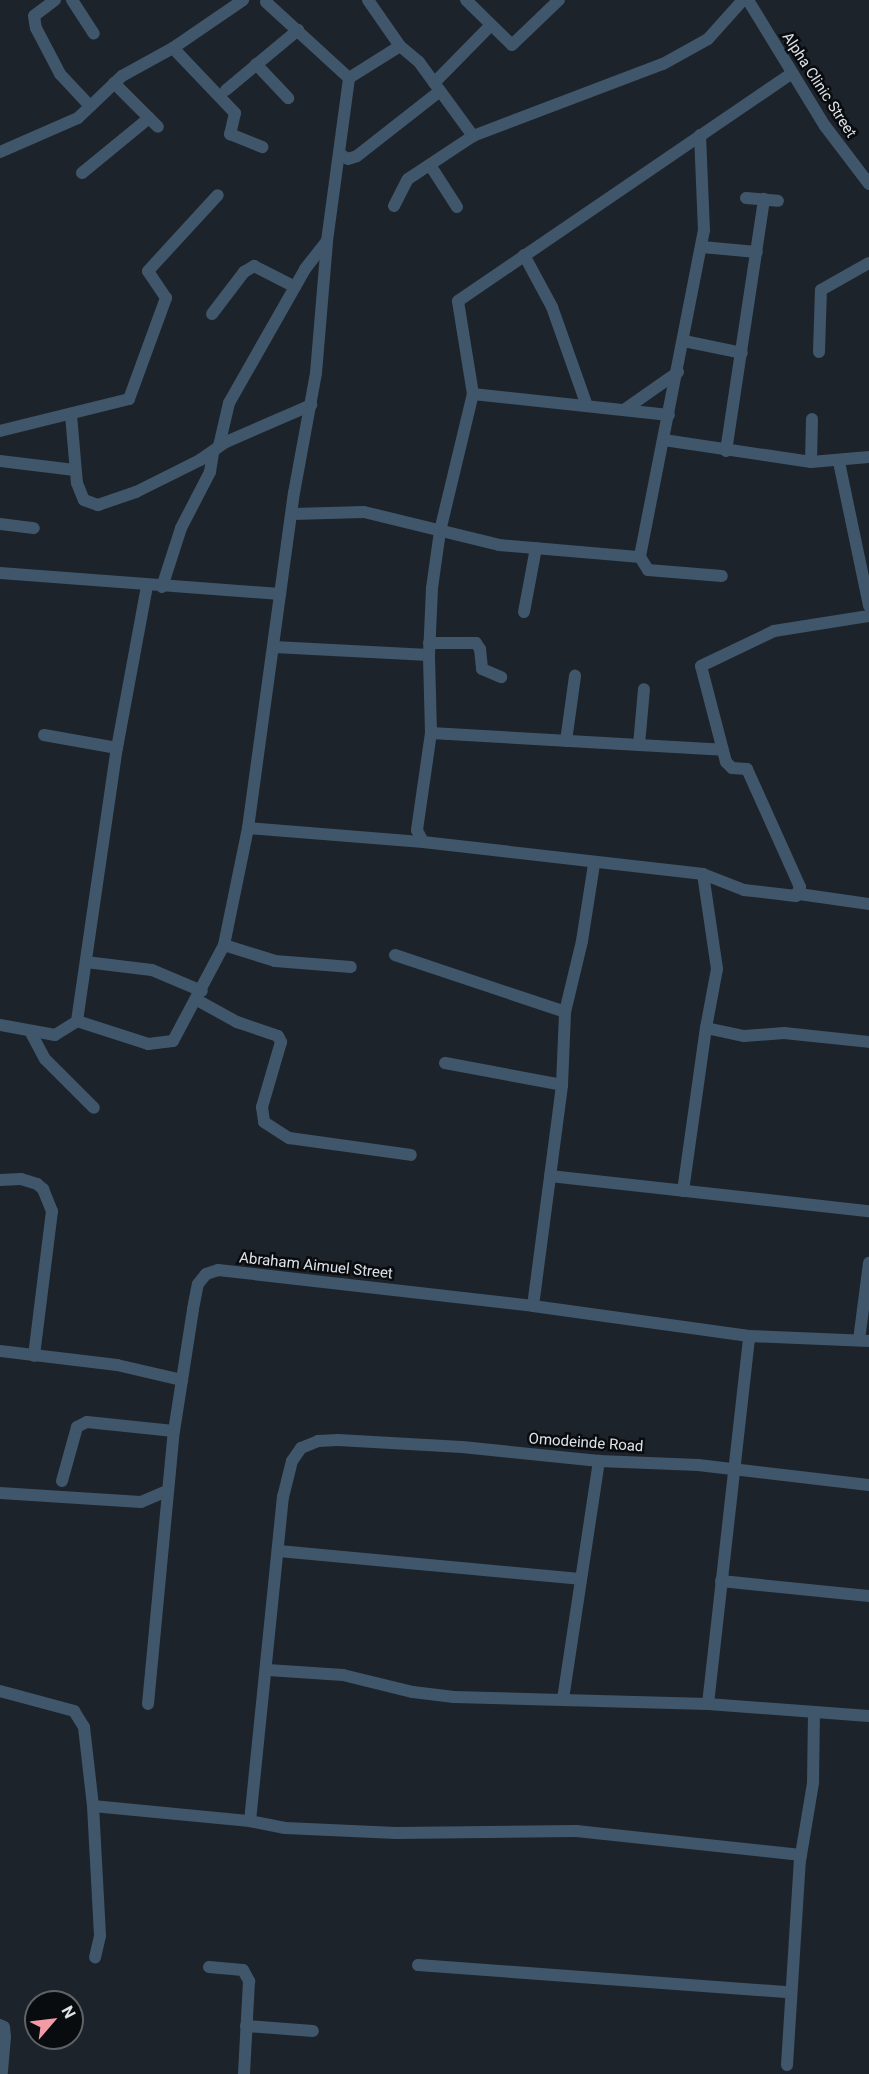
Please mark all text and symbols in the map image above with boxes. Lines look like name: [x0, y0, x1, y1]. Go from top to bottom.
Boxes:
street label: Alpha Clinic Street: [778, 29, 860, 141]
street label: Abraham Aimuel Street: [238, 1249, 394, 1283]
street label: Omodeinde Road: [528, 1430, 644, 1456]
north arrow: [24, 1990, 84, 2050]
text: N: [58, 2003, 80, 2022]

